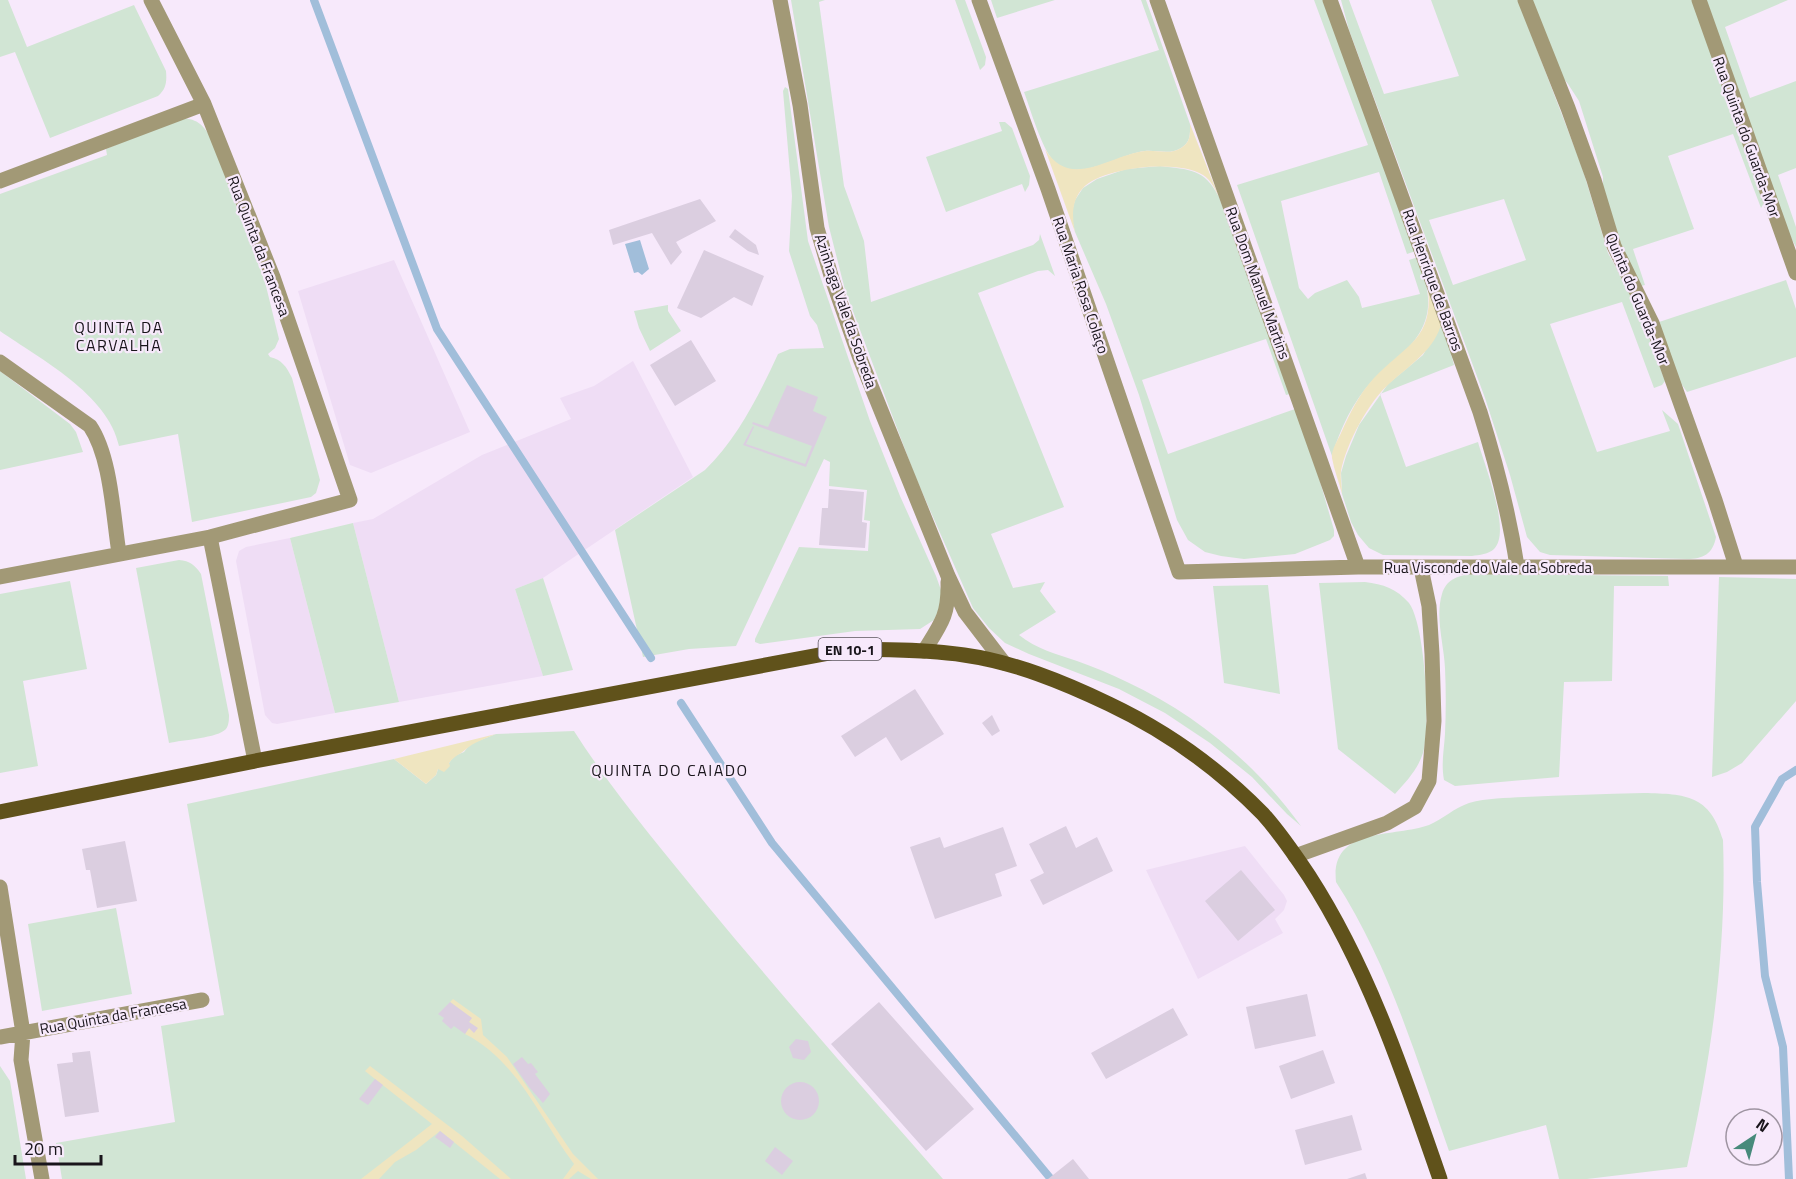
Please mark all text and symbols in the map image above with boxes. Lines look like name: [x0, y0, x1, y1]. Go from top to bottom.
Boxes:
street label: Rua Quinta do Guarda-Mor: [1707, 53, 1787, 221]
street label: Rua Quinta da Francesa: [222, 172, 297, 320]
street label: Rua Dom Manuel Martins: [1220, 204, 1296, 362]
street label: Rua Henrique de Barros: [1397, 206, 1469, 354]
street label: Rua Maria Rosa Colaço: [1047, 213, 1115, 357]
street label: Quinta do Guarda-Mor: [1600, 229, 1676, 369]
street label: Azinhaga Vale da Sobreda: [809, 231, 883, 392]
district label: QUINTA DA CARVALHA: [74, 315, 164, 357]
street label: Rua Visconde do Vale da Sobreda: [1384, 556, 1593, 579]
road number: EN 10-1: [818, 638, 882, 660]
district label: QUINTA DO CAIADO: [591, 758, 749, 782]
street label: Rua Quinta da Francesa: [38, 992, 189, 1040]
north arrow: [1724, 1107, 1784, 1167]
text: N: [1751, 1112, 1774, 1138]
scale bar: [15, 1128, 100, 1166]
text: 20 m: [24, 1135, 63, 1162]

